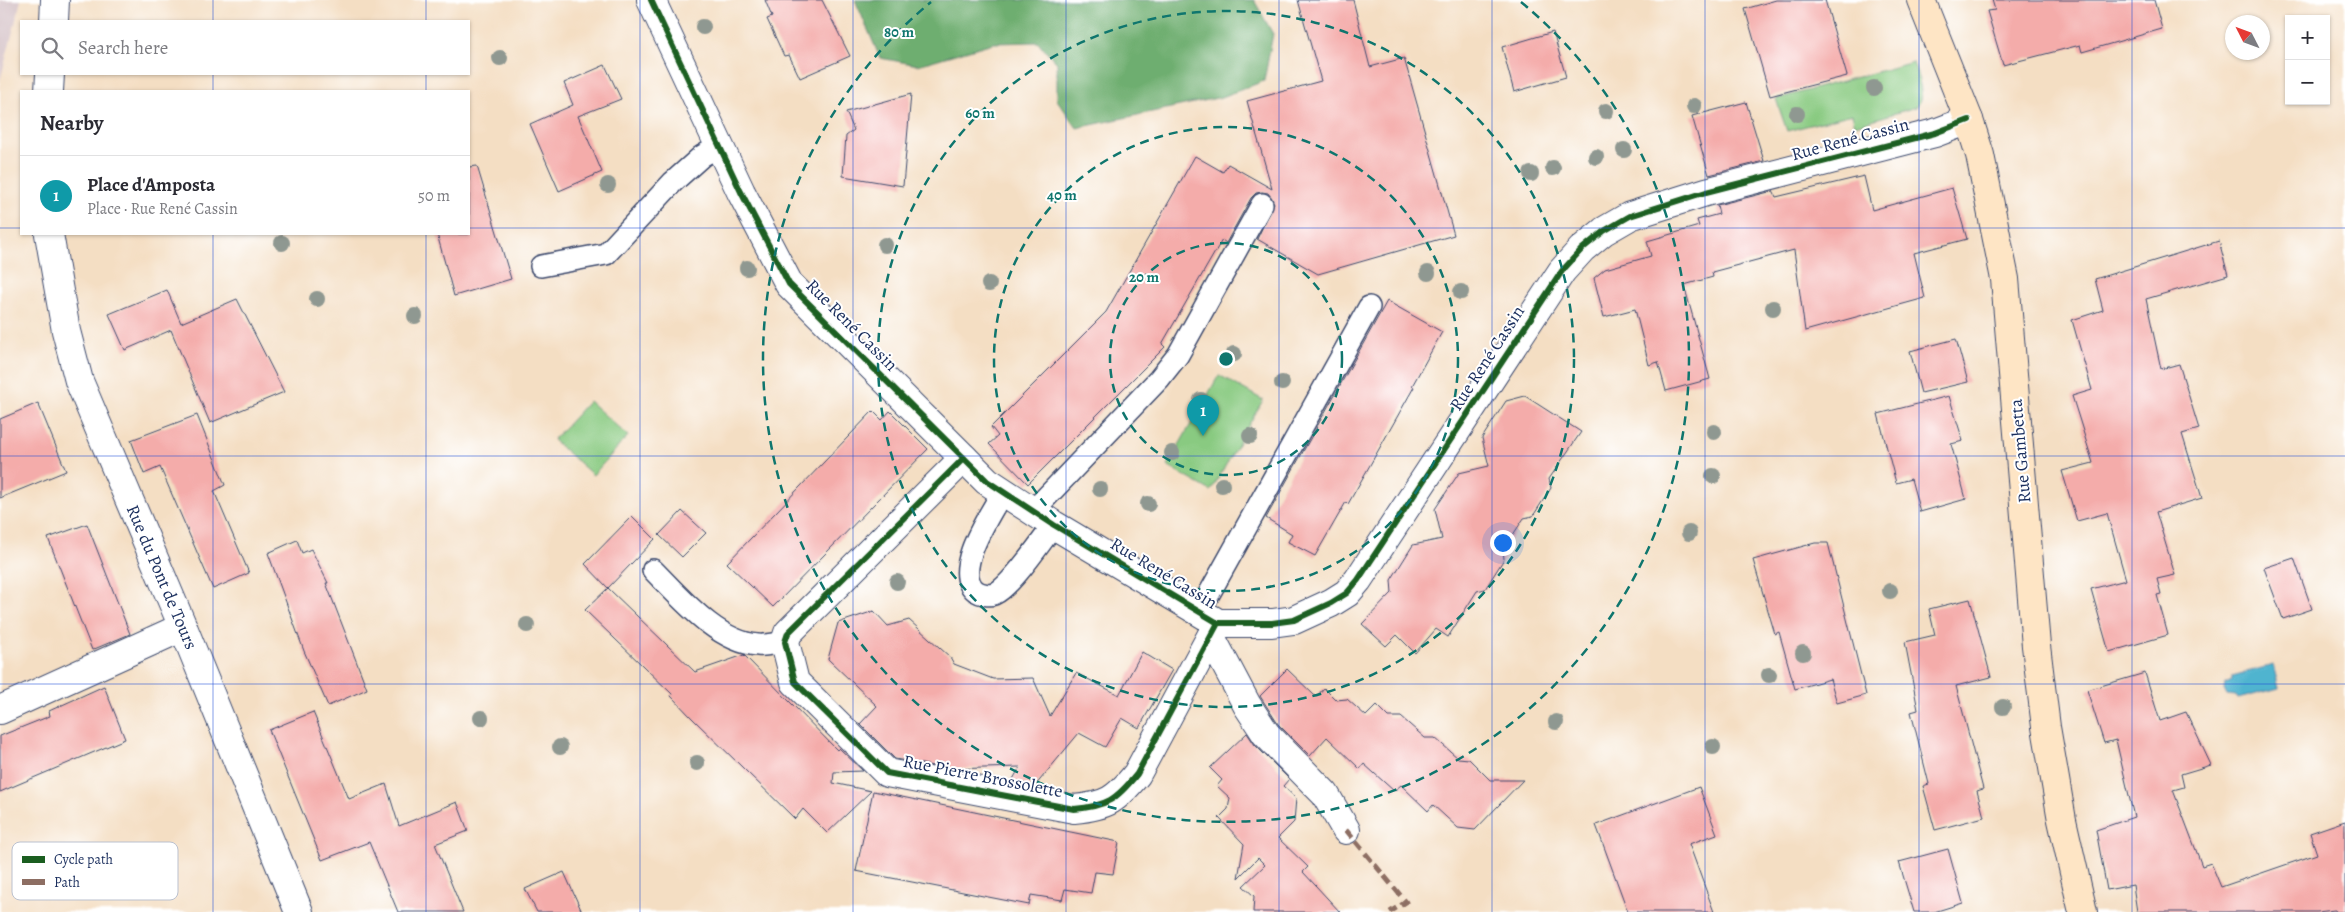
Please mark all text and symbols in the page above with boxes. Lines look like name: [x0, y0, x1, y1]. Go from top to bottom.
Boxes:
north arrow: [2225, 15, 2270, 60]
map controls: [2285, 15, 2330, 105]
button: +: [2285, 15, 2330, 60]
search box: [20, 20, 470, 75]
text: 80 m: [884, 22, 914, 42]
icon: search: [38, 34, 66, 62]
text: Search here: [78, 35, 168, 61]
button: −: [2285, 60, 2330, 105]
text: 60 m: [965, 103, 995, 123]
text: Nearby: [40, 109, 103, 137]
street label: Rue René Cassin: [1789, 112, 1912, 166]
text: Place d'Amposta: [87, 172, 215, 198]
text: 1: [53, 185, 59, 207]
text: 50 m: [418, 185, 450, 207]
text: 40 m: [1047, 185, 1077, 205]
text: Place · Rue René Cassin: [87, 198, 238, 220]
text: 20 m: [1129, 267, 1159, 287]
street label: Rue René Cassin: [801, 274, 903, 376]
street label: Rue René Cassin: [1444, 301, 1530, 415]
centre of rings: [1217, 350, 1235, 368]
pin: 1: [1187, 395, 1219, 436]
street label: Rue Gambetta: [2003, 397, 2037, 504]
street label: Rue du Pont de Tours: [121, 501, 203, 653]
your location: [1490, 530, 1516, 556]
street label: Rue René Cassin: [1106, 532, 1222, 614]
street label: Rue Pierre Brossolette: [901, 749, 1065, 803]
legend: [12, 842, 178, 900]
text: Cycle path: [54, 850, 114, 869]
text: Path: [54, 873, 81, 892]

